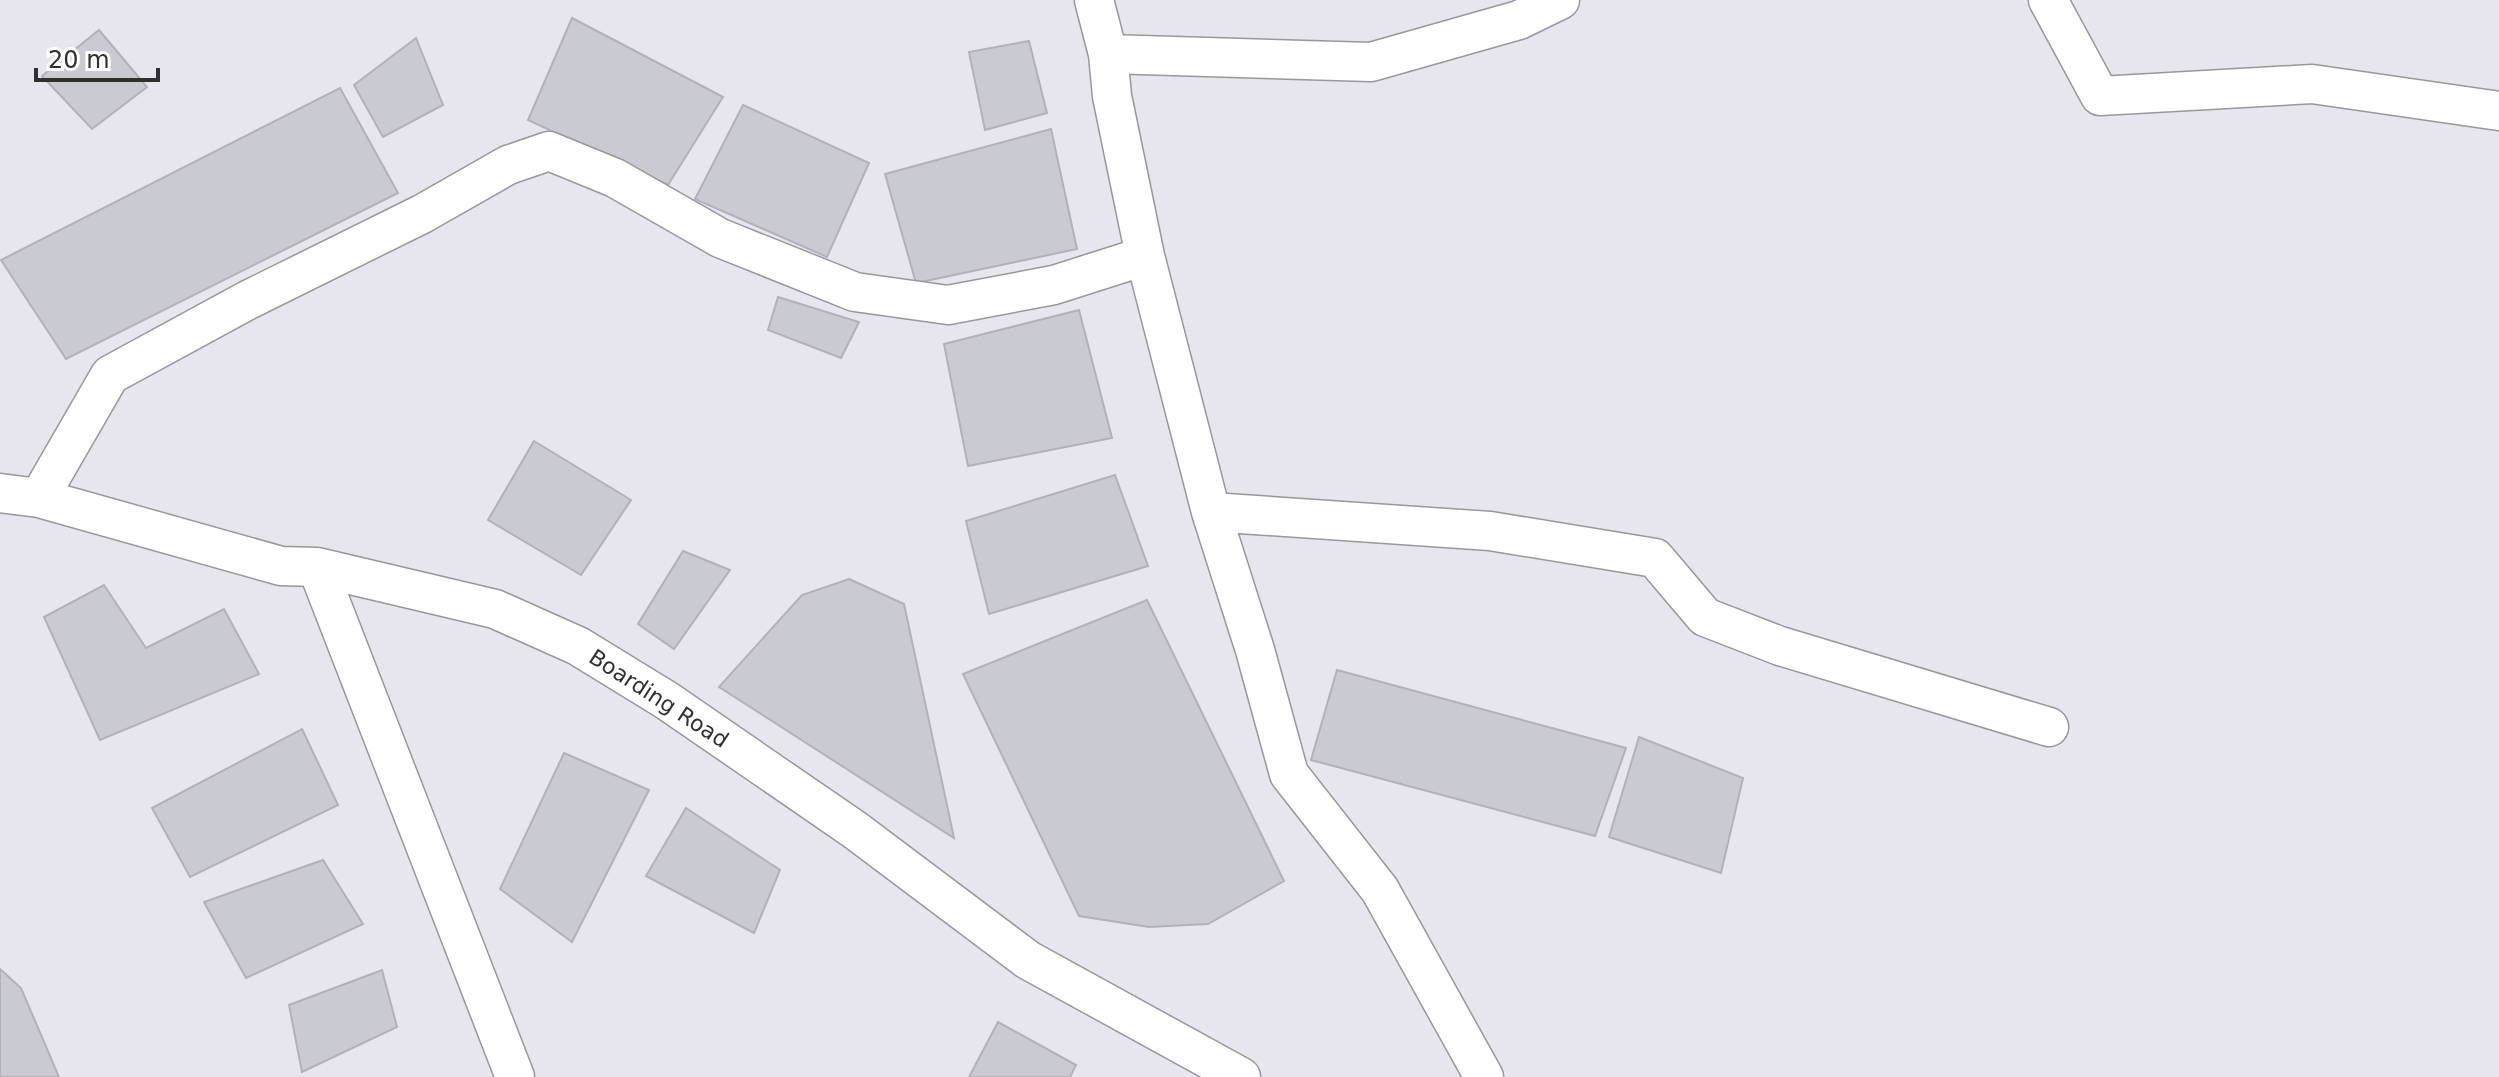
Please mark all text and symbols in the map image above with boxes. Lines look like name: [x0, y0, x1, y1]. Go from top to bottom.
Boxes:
scale bar: [36, 32, 158, 82]
text: 20 m: [48, 46, 110, 74]
street label: Boarding Road: [584, 644, 733, 753]

